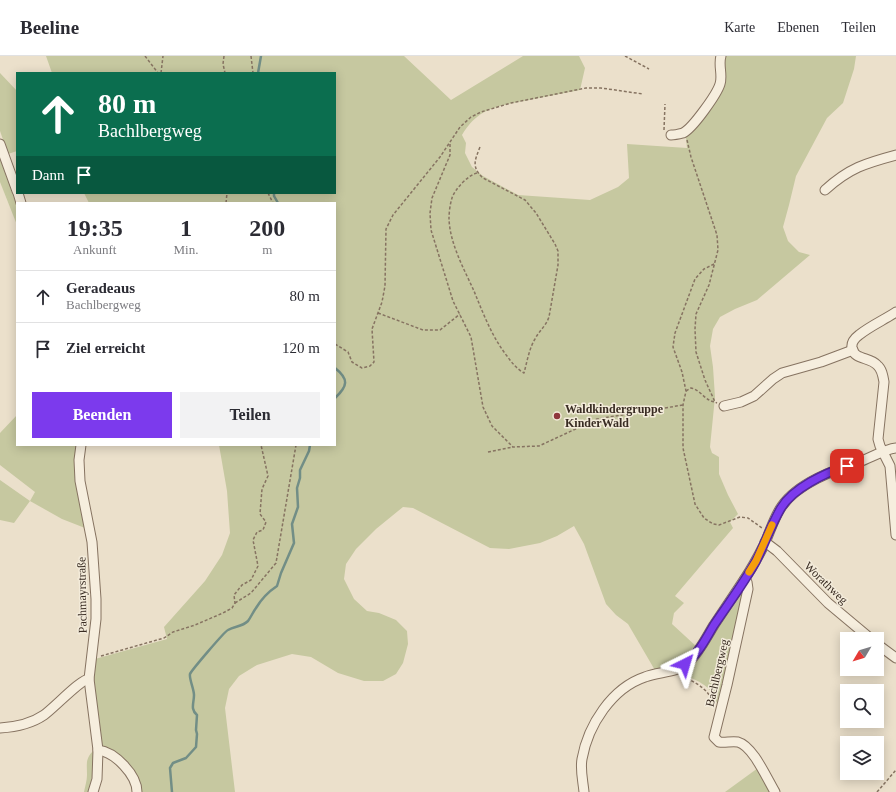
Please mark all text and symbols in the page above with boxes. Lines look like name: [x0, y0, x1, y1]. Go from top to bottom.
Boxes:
text: Beeline: [20, 17, 79, 38]
text: Karte: [724, 20, 755, 35]
text: Ebenen: [777, 20, 819, 35]
text: Teilen: [841, 20, 876, 35]
icon: ahead: [32, 88, 84, 140]
text: 80 m: [98, 88, 156, 119]
text: Bachlbergweg: [98, 121, 202, 141]
icon: arrive: [73, 164, 95, 186]
text: Dann: [32, 167, 65, 183]
text: 19:35: [67, 215, 123, 241]
text: 1: [180, 215, 192, 241]
text: 200: [249, 215, 285, 241]
text: Ankunft: [73, 242, 116, 257]
text: Min.: [174, 242, 198, 257]
text: m: [262, 242, 272, 257]
text: Geradeaus: [66, 280, 135, 296]
icon: ahead: [32, 286, 54, 308]
text: 80 m: [290, 288, 320, 304]
text: Bachlbergweg: [66, 297, 141, 312]
icon: arrive: [32, 338, 54, 360]
text: Ziel erreicht: [66, 340, 145, 356]
text: 120 m: [282, 340, 320, 356]
button: Beenden: [32, 392, 172, 438]
button: Teilen: [180, 392, 320, 438]
place label: Waldkindergruppe KinderWald: [565, 402, 664, 430]
marker: Waldkindergruppe KinderWald: [552, 411, 562, 421]
pin: [830, 449, 864, 483]
icon: arrive: [836, 455, 858, 477]
street label: Pachmayrstraße: [74, 557, 90, 633]
street label: Worathweg: [801, 559, 851, 607]
north arrow: [840, 632, 884, 676]
map controls: [840, 632, 884, 780]
street label: Bachlbergweg: [702, 638, 732, 708]
position arrow: [664, 643, 706, 685]
button: search: [840, 684, 884, 728]
button: layers: [840, 736, 884, 780]

